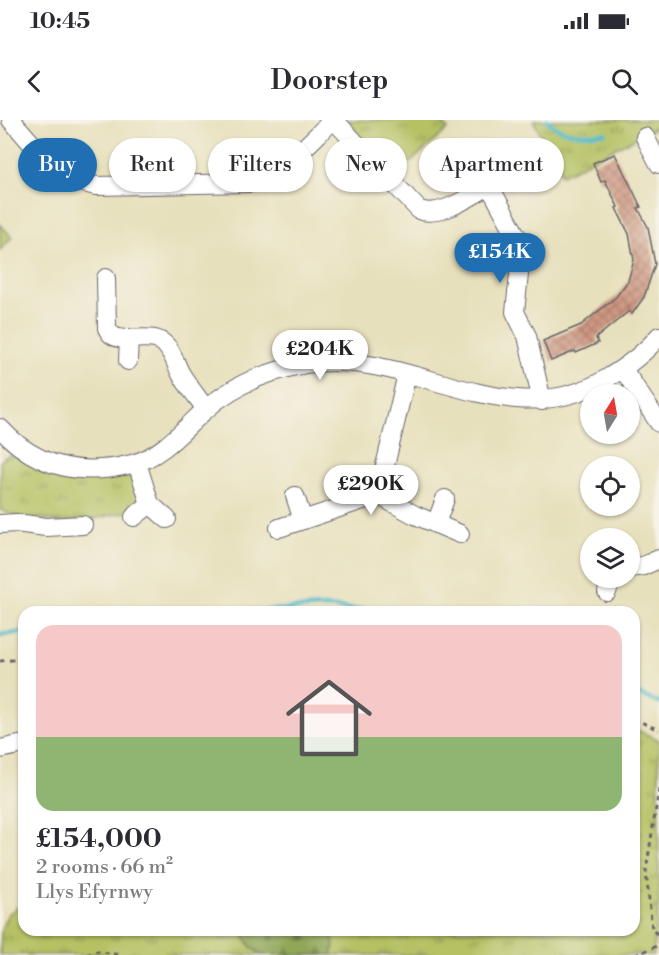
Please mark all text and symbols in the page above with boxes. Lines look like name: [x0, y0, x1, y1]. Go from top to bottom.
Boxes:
text: 10:45: [30, 8, 90, 35]
text: Doorstep: [271, 64, 388, 98]
icon: back: [18, 65, 51, 98]
icon: search: [608, 65, 641, 98]
chip: Buy: [18, 138, 97, 192]
chip: Rent: [109, 138, 196, 192]
chip: Filters: [208, 138, 313, 192]
chip: New: [325, 138, 407, 192]
chip: Apartment: [419, 138, 564, 192]
pin: £154K: [458, 233, 542, 284]
text: £154K: [468, 240, 532, 265]
pin: £204K: [278, 330, 362, 381]
text: £204K: [286, 337, 354, 362]
north arrow: [580, 384, 640, 444]
map controls: [580, 384, 640, 588]
button: locate: [580, 456, 640, 516]
pin: £290K: [329, 465, 413, 516]
text: £290K: [337, 472, 405, 497]
button: layers: [580, 528, 640, 588]
icon: home: [275, 664, 383, 772]
text: £154,000: [36, 823, 162, 855]
text: 2 rooms · 66 m²: [36, 855, 173, 880]
text: Llys Efyrnwy: [36, 880, 153, 905]

